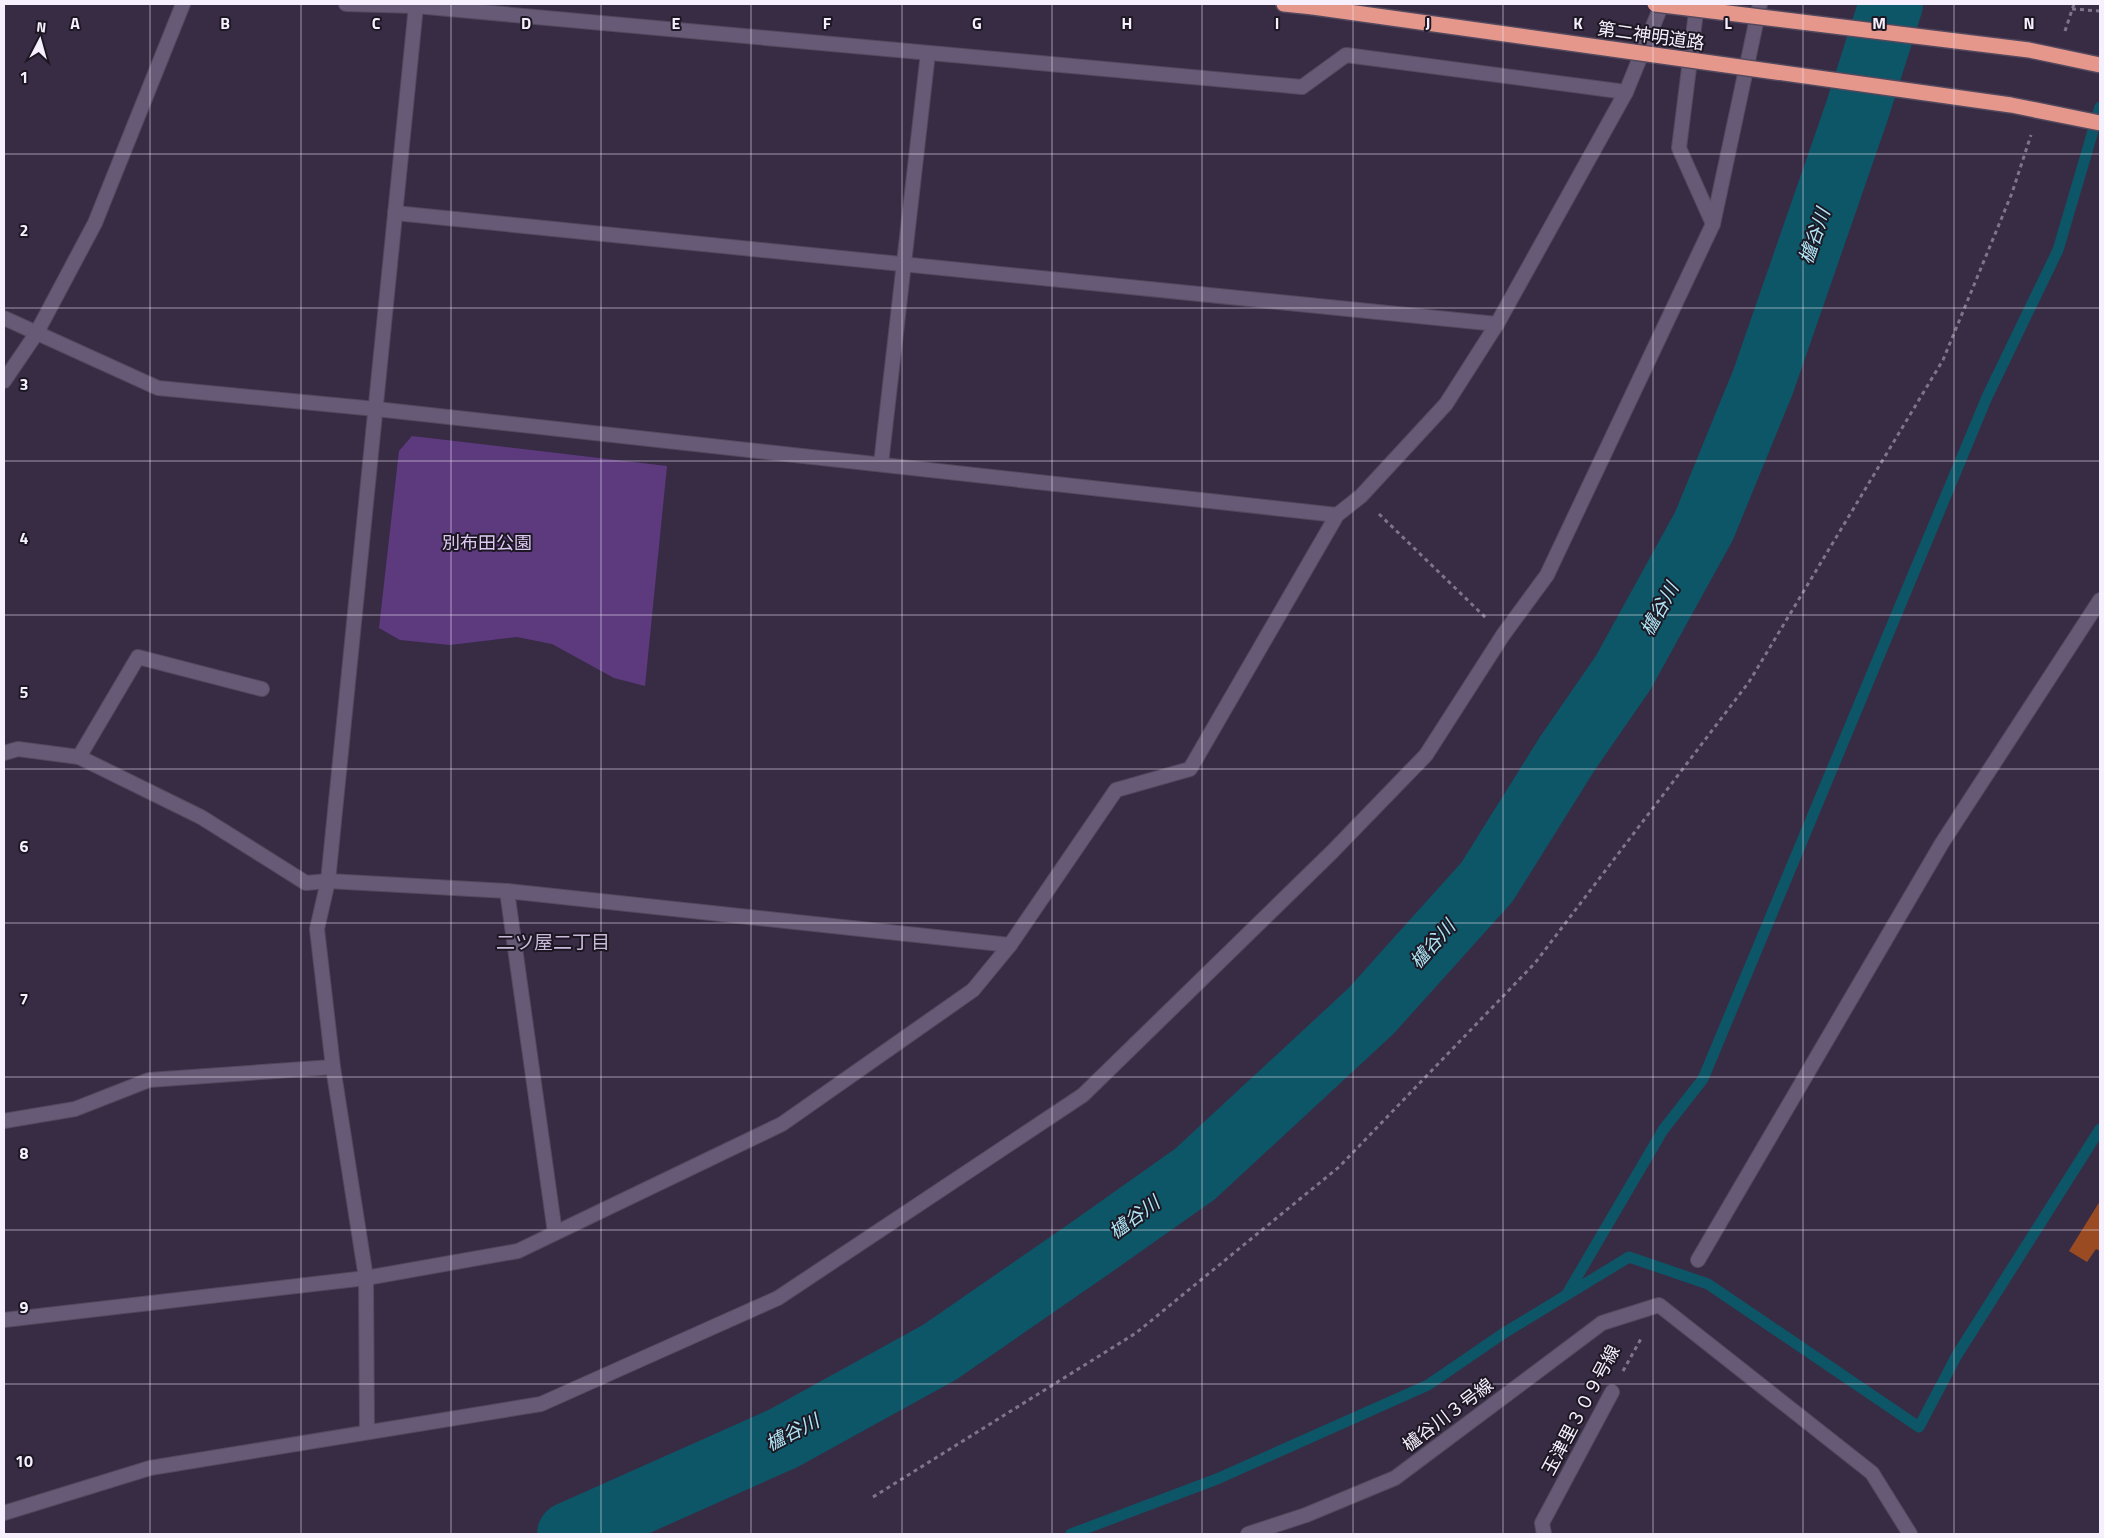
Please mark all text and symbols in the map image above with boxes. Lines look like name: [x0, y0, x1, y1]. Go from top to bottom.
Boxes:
text: A: [70, 11, 80, 35]
text: B: [220, 11, 230, 35]
text: C: [372, 11, 381, 35]
text: D: [521, 11, 531, 35]
text: E: [672, 11, 681, 35]
text: F: [823, 11, 832, 35]
text: G: [972, 11, 982, 35]
text: H: [1122, 11, 1132, 35]
text: I: [1275, 11, 1279, 35]
text: J: [1426, 11, 1430, 35]
text: K: [1573, 11, 1583, 35]
text: L: [1724, 11, 1732, 35]
text: M: [1872, 11, 1886, 35]
text: N: [2023, 11, 2035, 35]
north arrow: [15, 15, 65, 65]
street label: 第二神明道路: [1596, 15, 1706, 56]
text: N: [35, 16, 47, 38]
text: 1: [20, 65, 28, 89]
water label: 櫨谷川: [1791, 202, 1837, 268]
text: 2: [20, 218, 28, 242]
text: 3: [20, 372, 28, 396]
text: 4: [20, 526, 29, 550]
park label: 別布田公園: [442, 529, 532, 556]
water label: 櫨谷川: [1632, 575, 1686, 641]
text: 5: [20, 680, 29, 704]
text: 6: [20, 834, 29, 858]
water label: 櫨谷川: [1402, 911, 1463, 975]
district label: 二ツ屋二丁目: [496, 927, 610, 956]
text: 7: [20, 987, 28, 1011]
text: 8: [20, 1141, 29, 1165]
water label: 櫨谷川: [1102, 1187, 1167, 1245]
text: 9: [20, 1295, 29, 1319]
street label: 玉津里３０９号線: [1535, 1340, 1626, 1480]
street label: 櫨谷川３号線: [1396, 1371, 1499, 1458]
water label: 櫨谷川: [760, 1405, 826, 1457]
text: 10: [15, 1449, 33, 1473]

